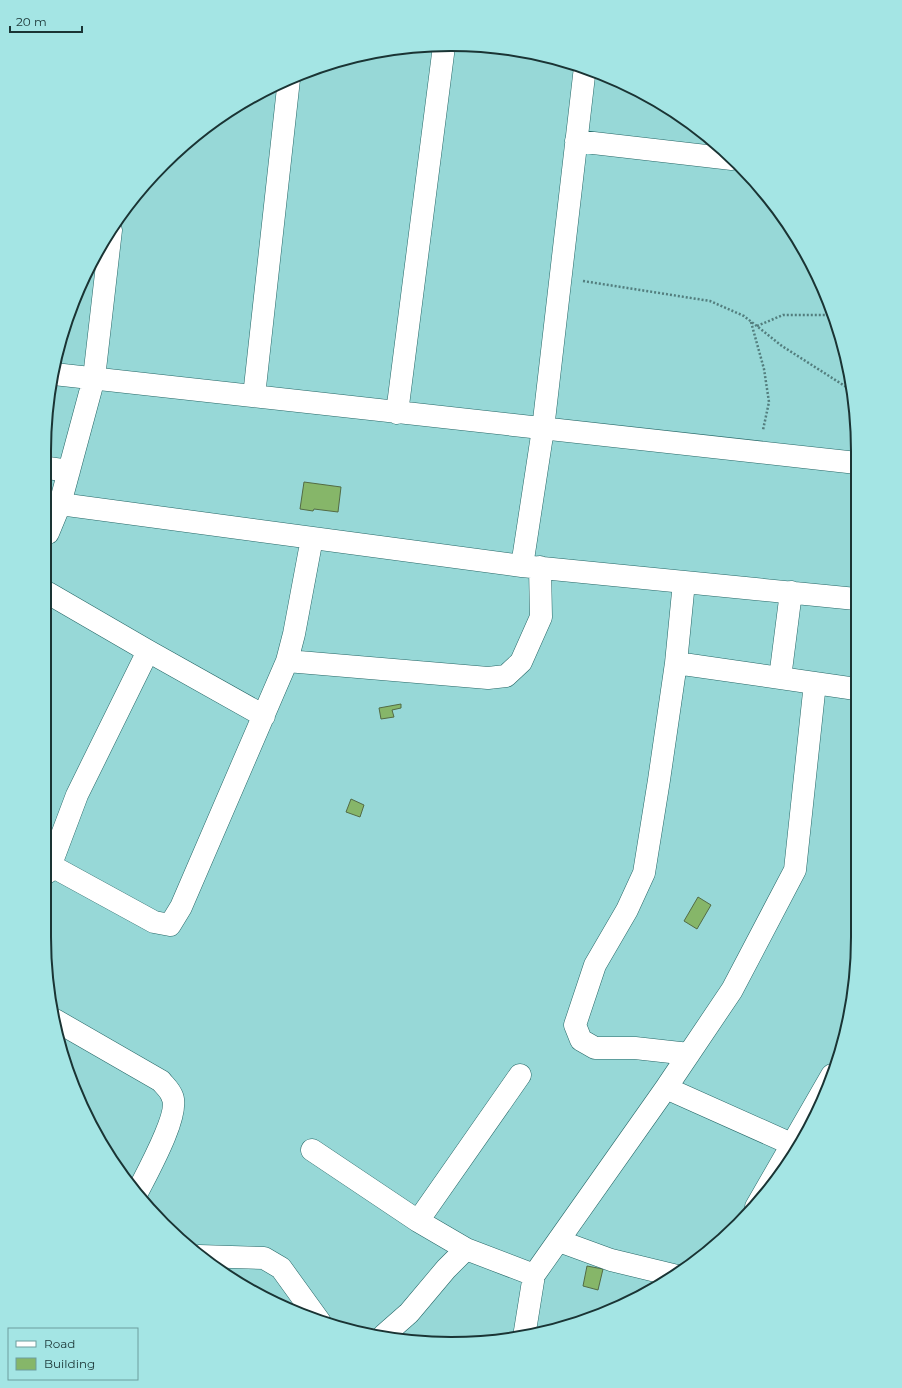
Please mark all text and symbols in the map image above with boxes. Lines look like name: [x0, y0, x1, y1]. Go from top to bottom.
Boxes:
scale bar: [10, 8, 82, 34]
text: 20 m: [16, 14, 47, 29]
legend: [8, 1328, 138, 1380]
text: Road: [44, 1336, 75, 1351]
text: Building: [44, 1356, 95, 1371]

